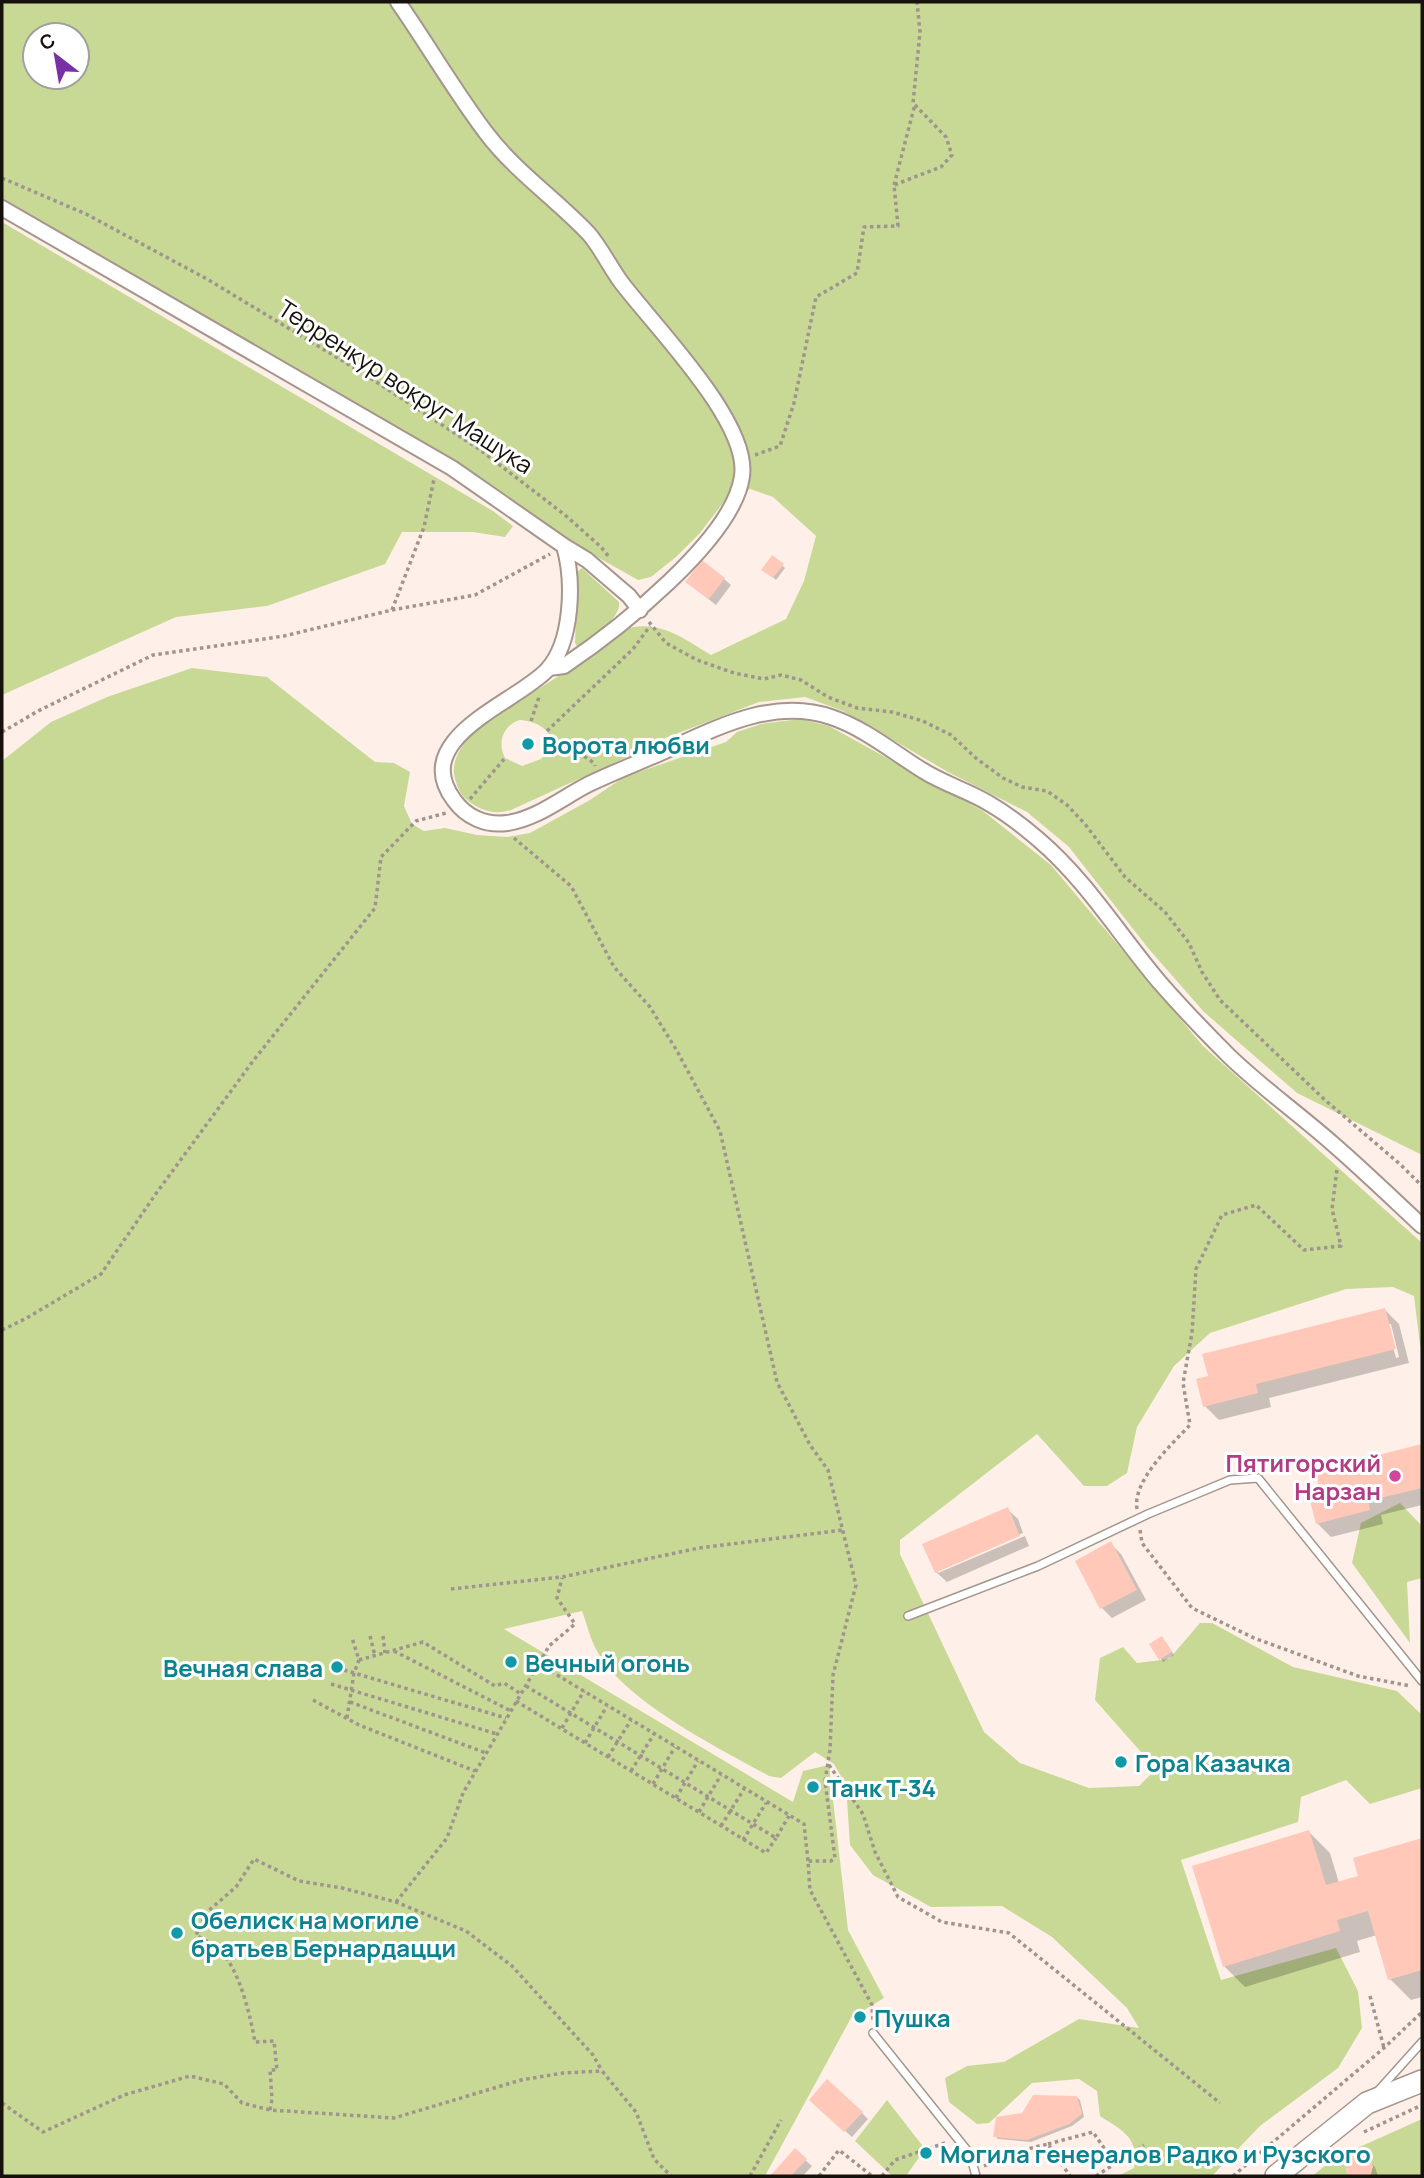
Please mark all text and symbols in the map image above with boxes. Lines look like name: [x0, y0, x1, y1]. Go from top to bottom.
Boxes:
north arrow: [21, 21, 91, 91]
text: С: [35, 27, 60, 56]
street label: Терренкур вокруг Машука: [272, 291, 540, 481]
place label: Ворота любви: [542, 728, 710, 761]
marker: Ворота любви: [520, 736, 536, 752]
place label: Пятигорский Нарзан: [1225, 1446, 1381, 1507]
marker: Пятигорский Нарзан: [1387, 1468, 1403, 1484]
place label: Вечный огонь: [525, 1646, 690, 1679]
place label: Вечная слава: [163, 1651, 323, 1684]
marker: Вечный огонь: [503, 1654, 519, 1670]
marker: Вечная слава: [329, 1659, 345, 1675]
place label: Гора Казачка: [1135, 1746, 1291, 1779]
marker: Гора Казачка: [1113, 1754, 1129, 1770]
place label: Танк Т-34: [827, 1771, 936, 1804]
marker: Танк Т-34: [805, 1779, 821, 1795]
place label: Обелиск на могиле братьев Бернардацци: [191, 1903, 456, 1964]
marker: Обелиск на могиле братьев Бернардацци: [169, 1925, 185, 1941]
place label: Пушка: [874, 2001, 951, 2034]
marker: Пушка: [852, 2009, 868, 2025]
place label: Могила генералов Радко и Рузского: [940, 2137, 1371, 2170]
marker: Могила генералов Радко и Рузского: [918, 2145, 934, 2161]

